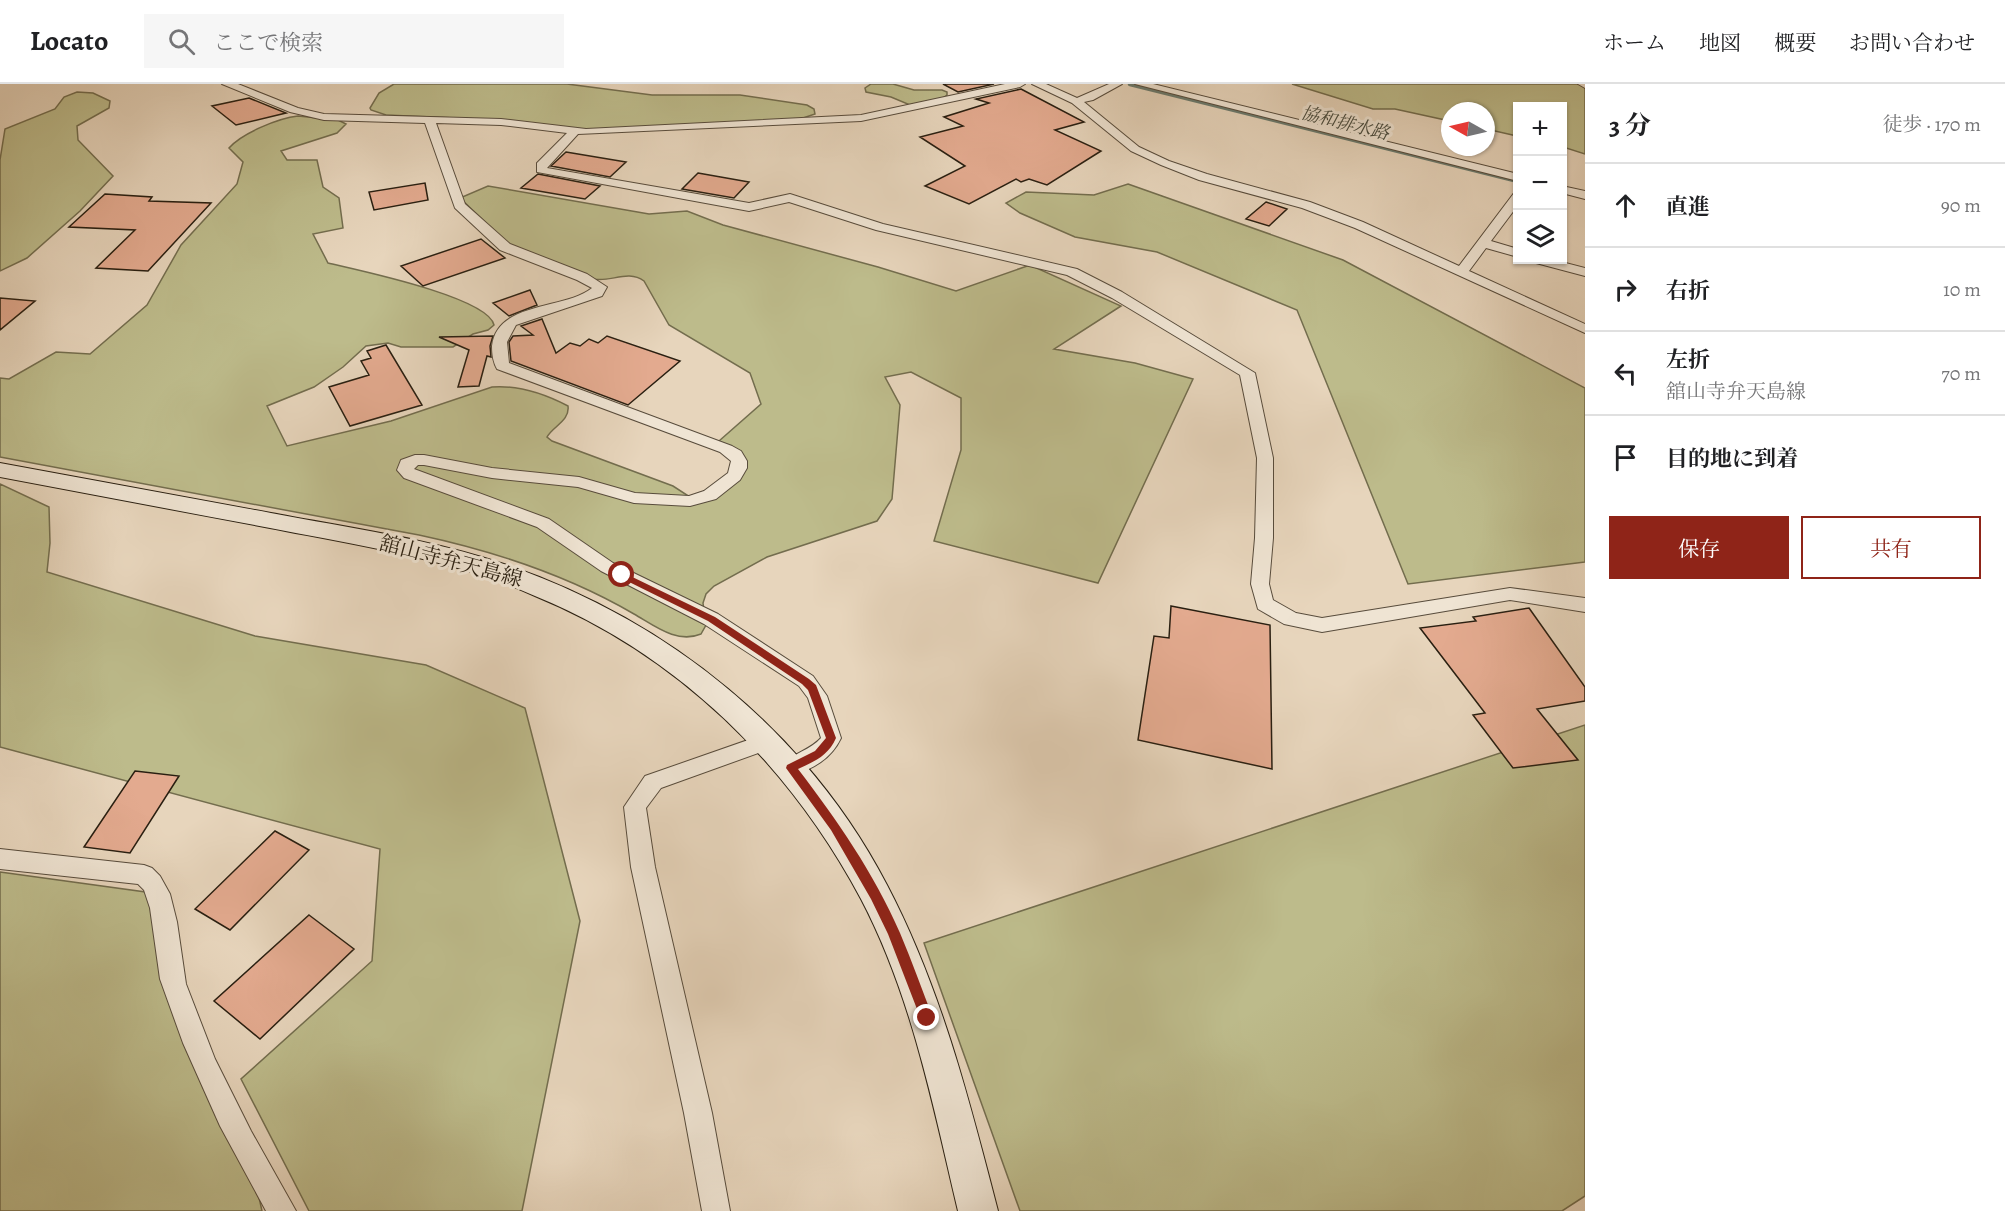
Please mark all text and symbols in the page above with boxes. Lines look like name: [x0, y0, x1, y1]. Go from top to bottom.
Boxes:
search box: [144, 14, 564, 68]
text: Locato: [30, 22, 108, 60]
icon: search: [165, 25, 198, 58]
text: ここで検索: [213, 28, 323, 58]
text: ホーム: [1603, 29, 1666, 57]
text: 地図: [1699, 29, 1741, 57]
text: 概要: [1774, 29, 1816, 57]
text: お問い合わせ: [1849, 29, 1975, 57]
water label: 協和排水路: [1298, 100, 1394, 146]
north arrow: [1441, 102, 1495, 156]
map controls: [1513, 102, 1567, 264]
button: +: [1513, 102, 1567, 156]
text: 3 分: [1609, 108, 1651, 143]
text: 徒歩 · 170 m: [1883, 111, 1981, 138]
button: −: [1513, 156, 1567, 210]
icon: ahead: [1609, 189, 1642, 222]
text: 直進: [1666, 192, 1710, 222]
text: 90 m: [1941, 192, 1981, 219]
button: layers: [1513, 210, 1567, 264]
icon: right: [1609, 273, 1642, 306]
text: 右折: [1666, 276, 1710, 306]
text: 10 m: [1943, 276, 1981, 303]
text: 左折: [1666, 345, 1710, 375]
icon: left: [1609, 357, 1642, 390]
text: 70 m: [1941, 360, 1981, 387]
text: 舘山寺弁天島線: [1666, 378, 1806, 405]
icon: arrive: [1609, 441, 1642, 474]
text: 目的地に到着: [1666, 444, 1798, 474]
button: 保存: [1609, 516, 1789, 579]
button: 共有: [1801, 516, 1981, 579]
street label: 舘山寺弁天島線: [376, 528, 526, 594]
route start: [608, 561, 634, 587]
route end: [913, 1004, 939, 1030]

